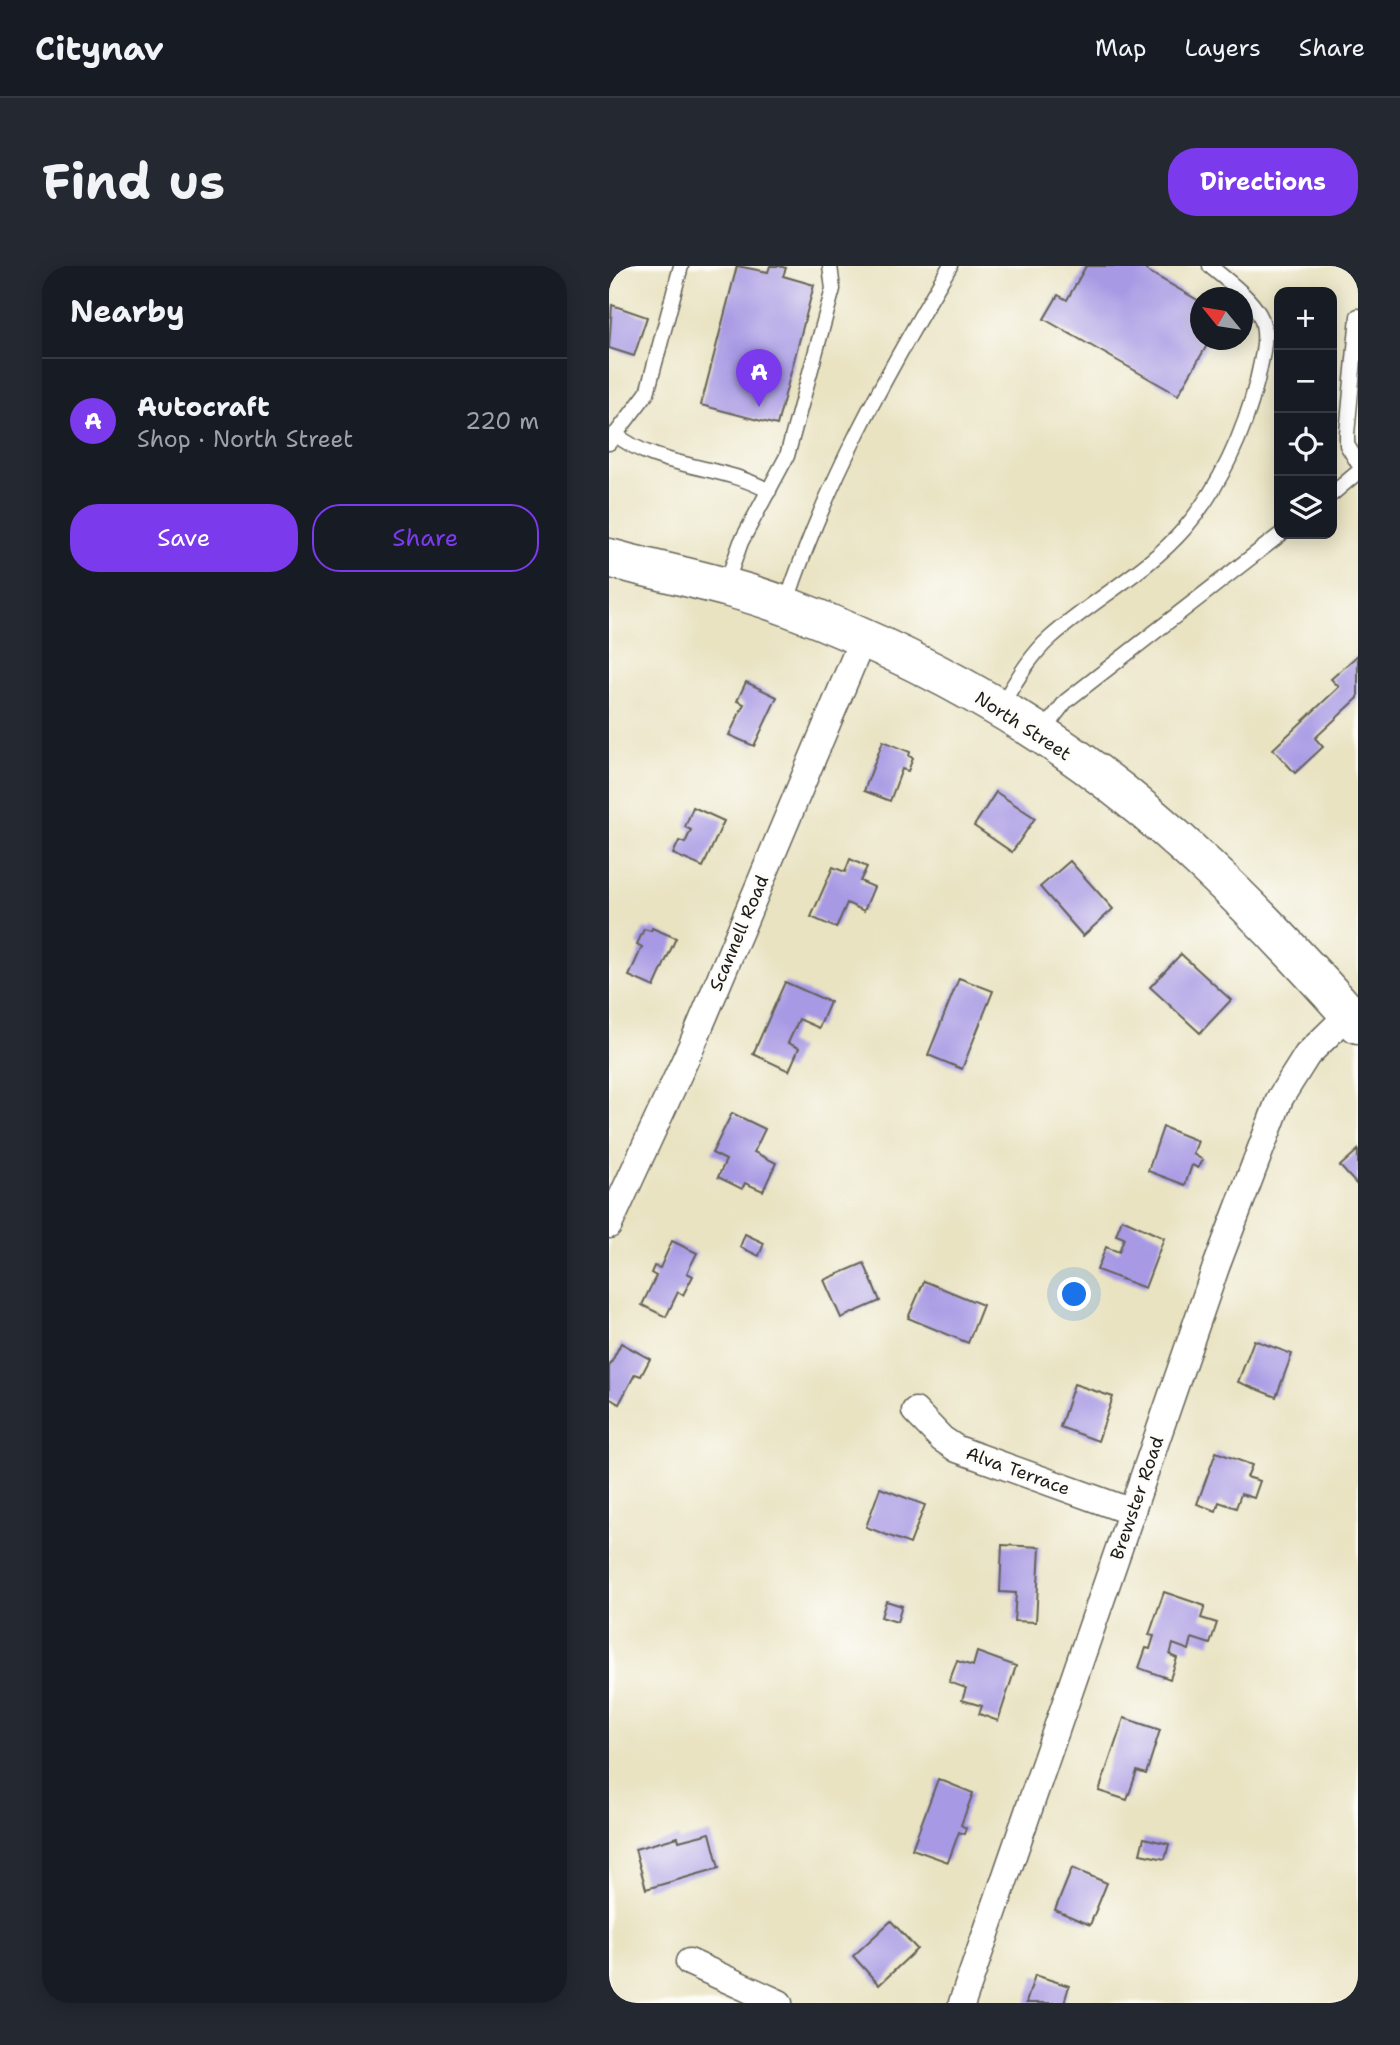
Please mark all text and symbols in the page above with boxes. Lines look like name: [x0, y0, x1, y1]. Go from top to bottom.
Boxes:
text: Citynav: [35, 26, 164, 71]
text: Map: [1095, 32, 1146, 64]
text: Layers: [1184, 32, 1261, 64]
text: Share: [1299, 32, 1365, 64]
button: Directions: [1168, 148, 1358, 216]
text: Find us: [42, 149, 225, 215]
north arrow: [1190, 287, 1253, 350]
map controls: [1274, 287, 1337, 539]
button: +: [1274, 287, 1337, 350]
text: Nearby: [70, 291, 185, 332]
pin: A: [736, 349, 782, 407]
button: −: [1274, 350, 1337, 413]
text: Autocraft: [137, 389, 270, 424]
text: A: [84, 406, 102, 436]
text: 220 m: [465, 406, 539, 436]
button: locate: [1274, 413, 1337, 476]
text: Shop · North Street: [137, 424, 353, 454]
button: layers: [1274, 476, 1337, 539]
button: Save: [70, 504, 298, 572]
button: Share: [312, 504, 539, 572]
street label: North Street: [970, 686, 1076, 766]
street label: Scannell Road: [704, 871, 774, 995]
your location: [1057, 1277, 1091, 1311]
street label: Brewster Road: [1105, 1433, 1169, 1563]
street label: Alva Terrace: [963, 1441, 1073, 1501]

